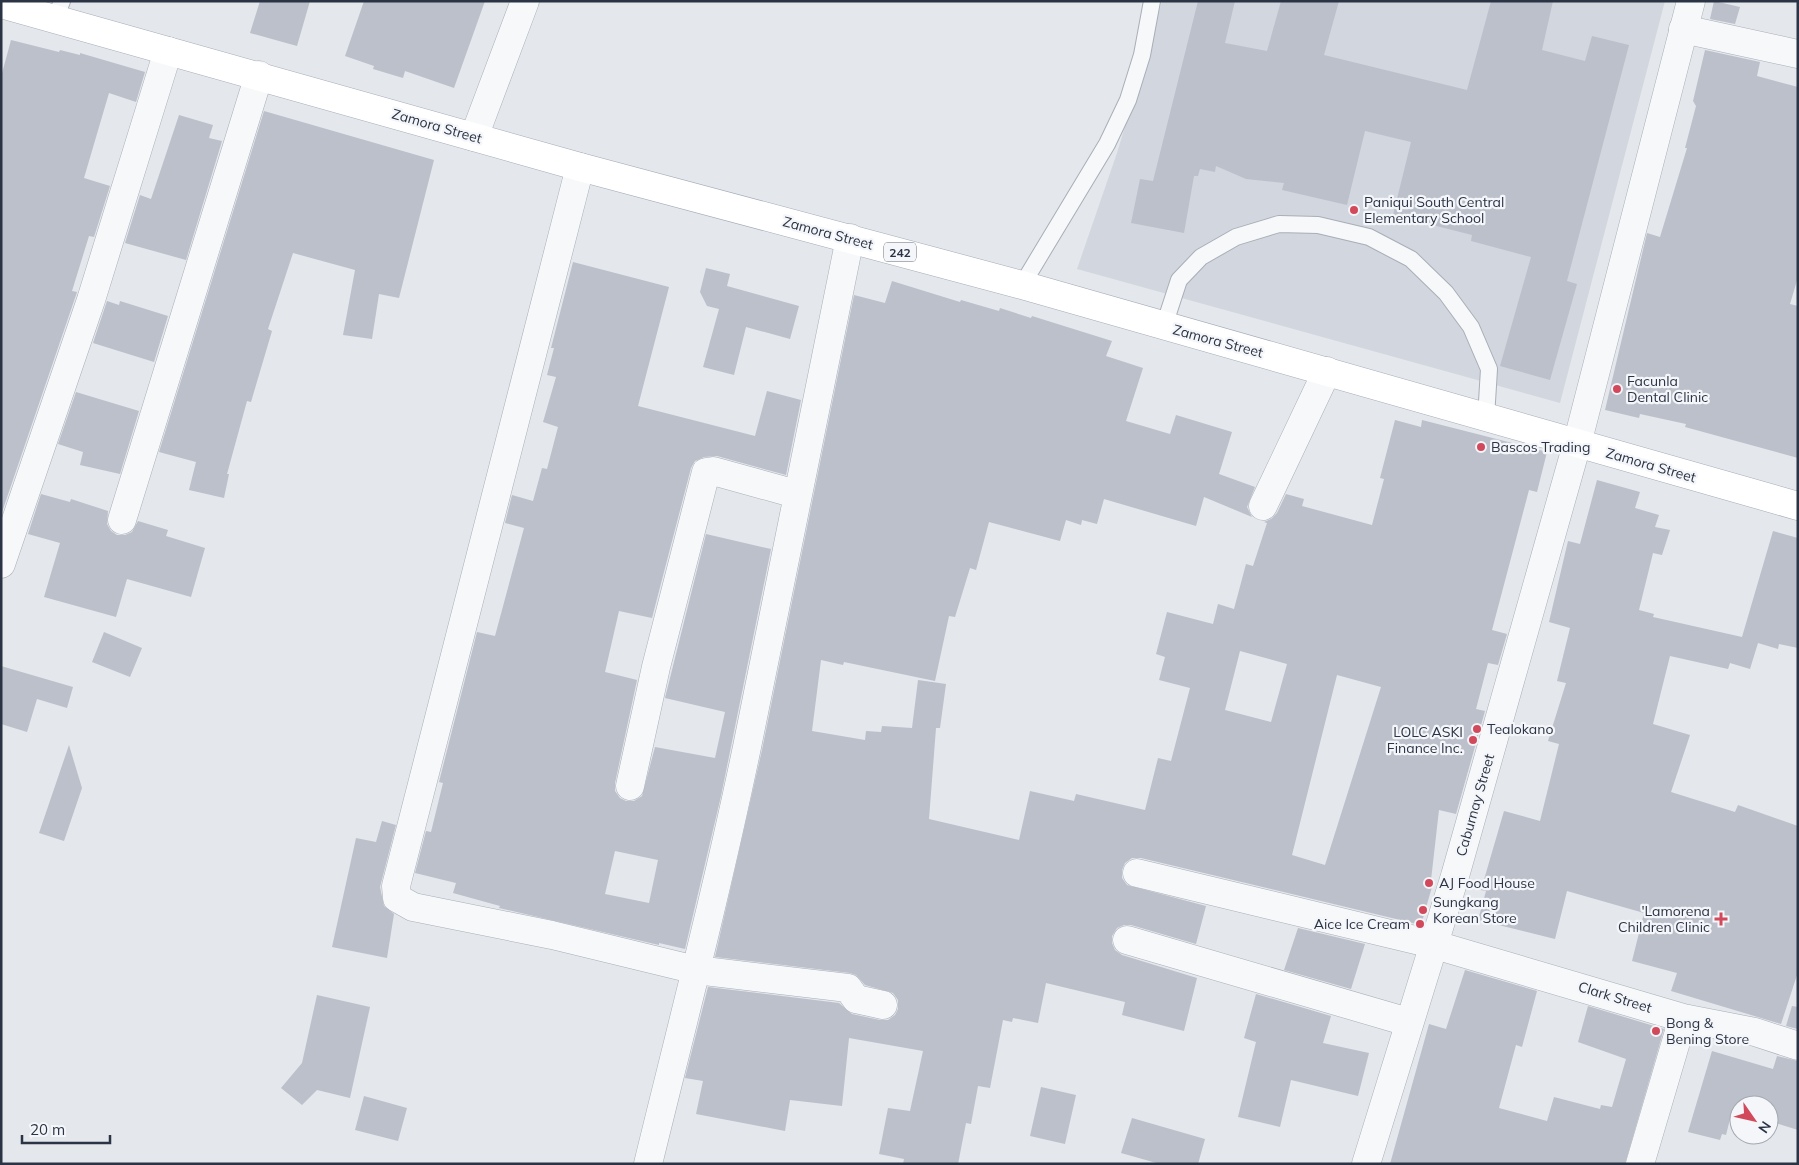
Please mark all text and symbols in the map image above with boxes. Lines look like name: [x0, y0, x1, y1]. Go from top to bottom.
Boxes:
street label: Zamora Street: [390, 105, 484, 147]
place label: Paniqui South Central Elementary School: [1364, 193, 1504, 227]
marker: Paniqui South Central Elementary School: [1348, 204, 1360, 216]
street label: Zamora Street: [781, 212, 875, 254]
road number: 242: [884, 242, 916, 262]
street label: Zamora Street: [1171, 320, 1265, 362]
place label: Facunla Dental Clinic: [1627, 372, 1708, 406]
marker: Facunla Dental Clinic: [1611, 383, 1623, 395]
place label: Bascos Trading: [1491, 438, 1590, 456]
marker: Bascos Trading: [1475, 441, 1487, 453]
street label: Zamora Street: [1604, 444, 1698, 486]
place label: Tealokano: [1487, 720, 1553, 738]
place label: LOLC ASKI Finance Inc.: [1387, 723, 1463, 757]
marker: Tealokano: [1471, 723, 1483, 735]
marker: LOLC ASKI Finance Inc.: [1467, 734, 1479, 746]
street label: Caburnay Street: [1452, 752, 1498, 858]
place label: AJ Food House: [1439, 874, 1535, 892]
marker: AJ Food House: [1423, 877, 1435, 889]
place label: Sungkang Korean Store: [1433, 893, 1517, 927]
place label: 'Lamorena Children Clinic: [1618, 902, 1710, 936]
marker: Sungkang Korean Store: [1417, 904, 1429, 916]
marker: 'Lamorena Children Clinic: [1714, 912, 1728, 926]
place label: Aice Ice Cream: [1314, 915, 1410, 933]
marker: Aice Ice Cream: [1414, 918, 1426, 930]
street label: Clark Street: [1576, 977, 1654, 1017]
place label: Bong & Bening Store: [1666, 1014, 1749, 1048]
marker: Bong & Bening Store: [1650, 1025, 1662, 1037]
north arrow: [1729, 1095, 1779, 1145]
scale bar: [22, 1112, 110, 1144]
text: N: [1754, 1118, 1775, 1137]
text: 20 m: [30, 1120, 65, 1139]

